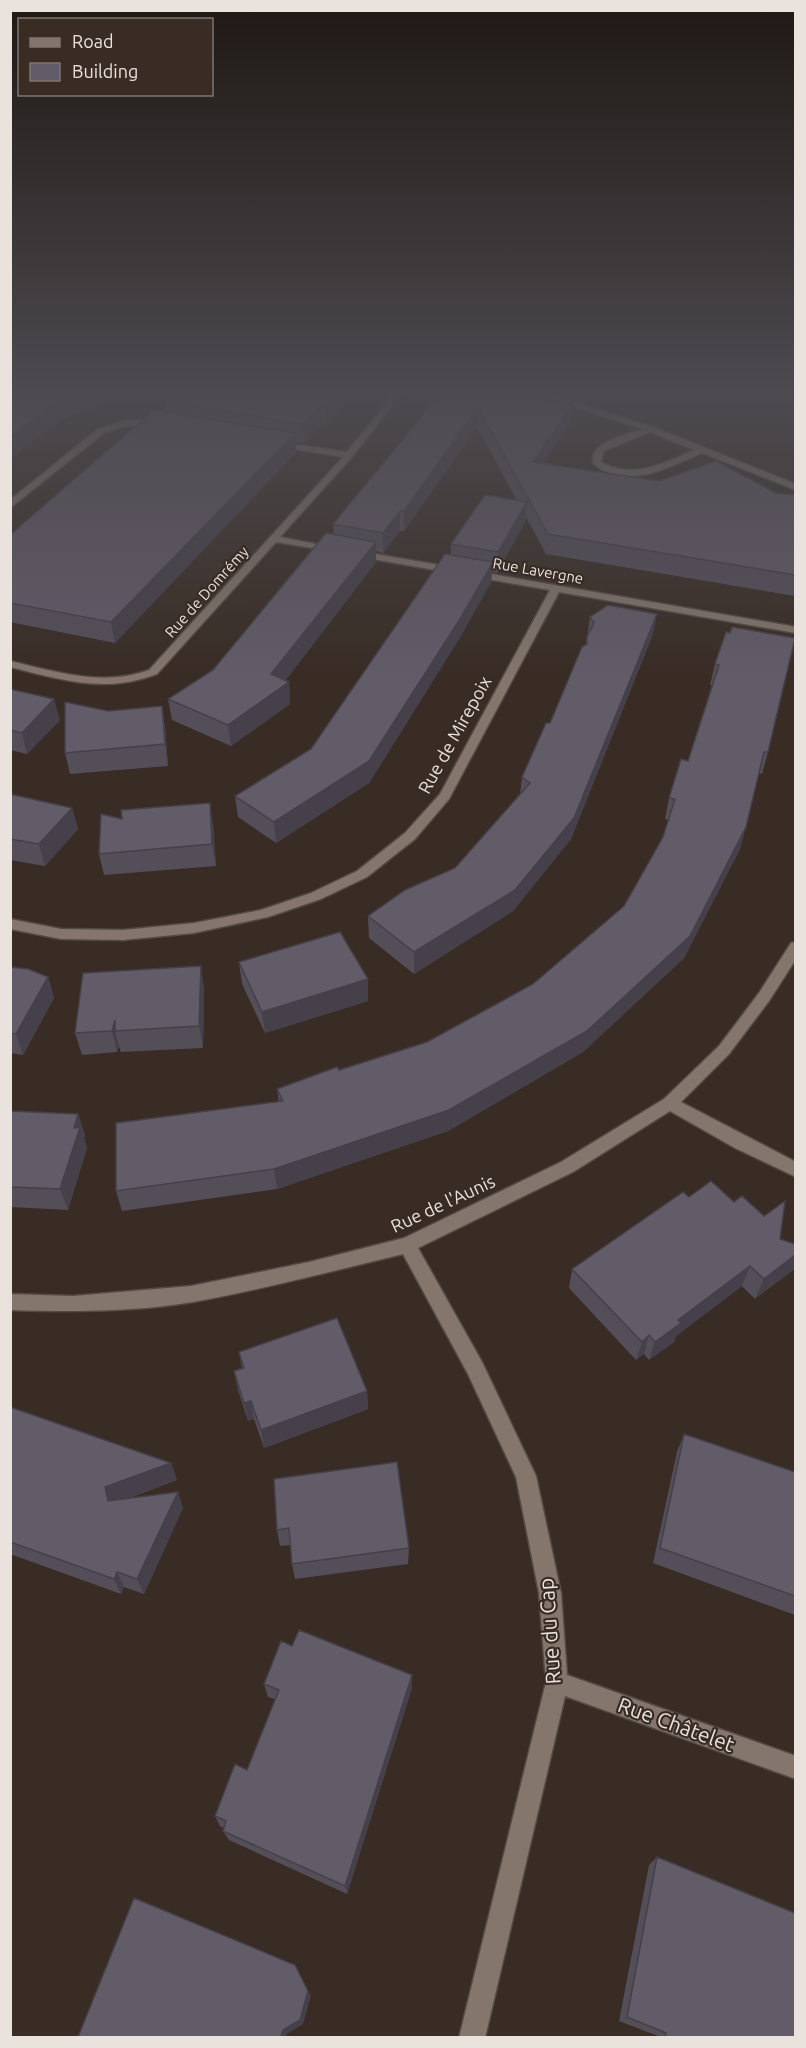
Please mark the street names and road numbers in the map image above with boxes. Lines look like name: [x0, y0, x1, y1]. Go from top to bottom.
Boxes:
street label: Rue de Domrémy: [161, 543, 252, 641]
street label: Rue Lavergne: [491, 554, 585, 587]
street label: Rue de Mirepoix: [414, 672, 495, 797]
street label: Rue de l'Aunis: [387, 1170, 498, 1236]
street label: Rue du Cap: [533, 1577, 565, 1685]
street label: Rue Châtelet: [615, 1692, 738, 1756]

